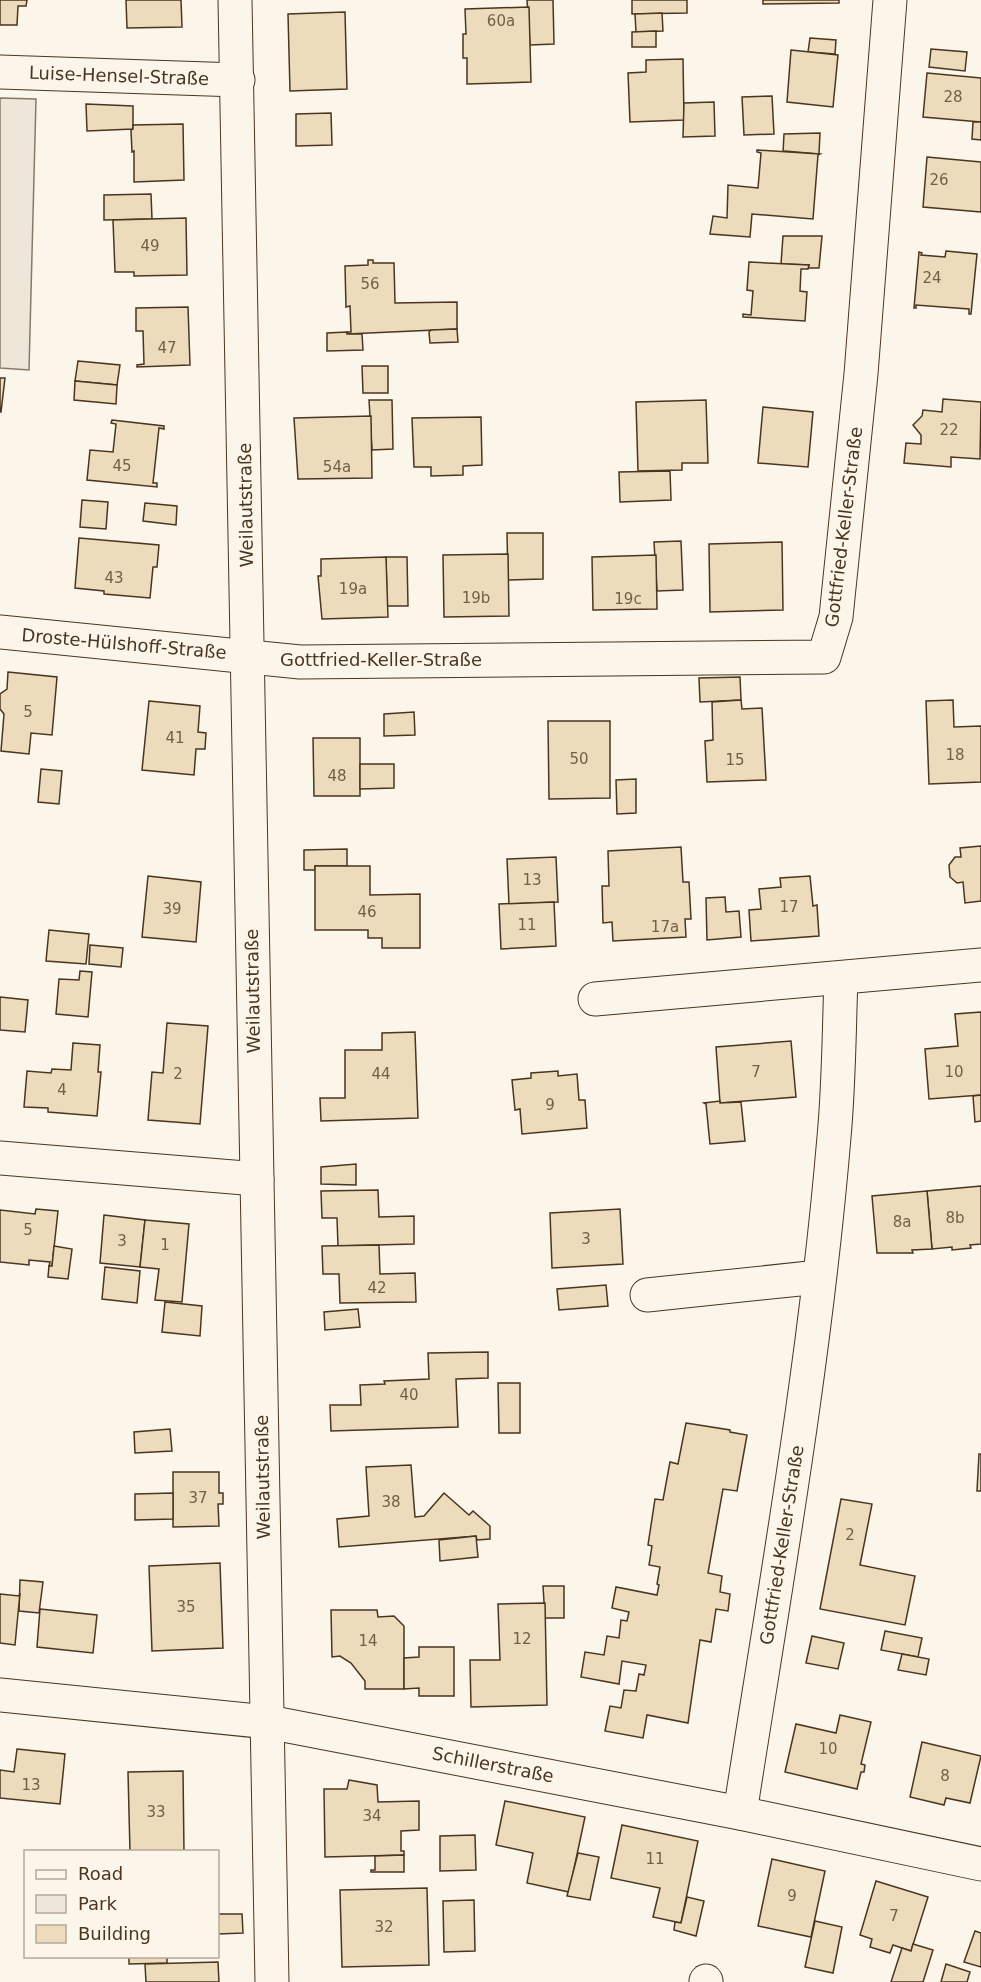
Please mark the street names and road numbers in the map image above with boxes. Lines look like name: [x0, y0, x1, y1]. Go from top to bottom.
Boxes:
street label: Luise-Hensel-Straße: [29, 62, 210, 89]
street label: Gottfried-Keller-Straße: [821, 425, 866, 628]
street label: Weilautstraße: [234, 443, 257, 567]
street label: Droste-Hülshoff-Straße: [21, 624, 227, 663]
street label: Gottfried-Keller-Straße: [280, 649, 482, 670]
street label: Weilautstraße: [241, 929, 264, 1053]
street label: Weilautstraße: [251, 1415, 274, 1539]
street label: Gottfried-Keller-Straße: [755, 1444, 808, 1646]
street label: Schillerstraße: [430, 1742, 556, 1787]

